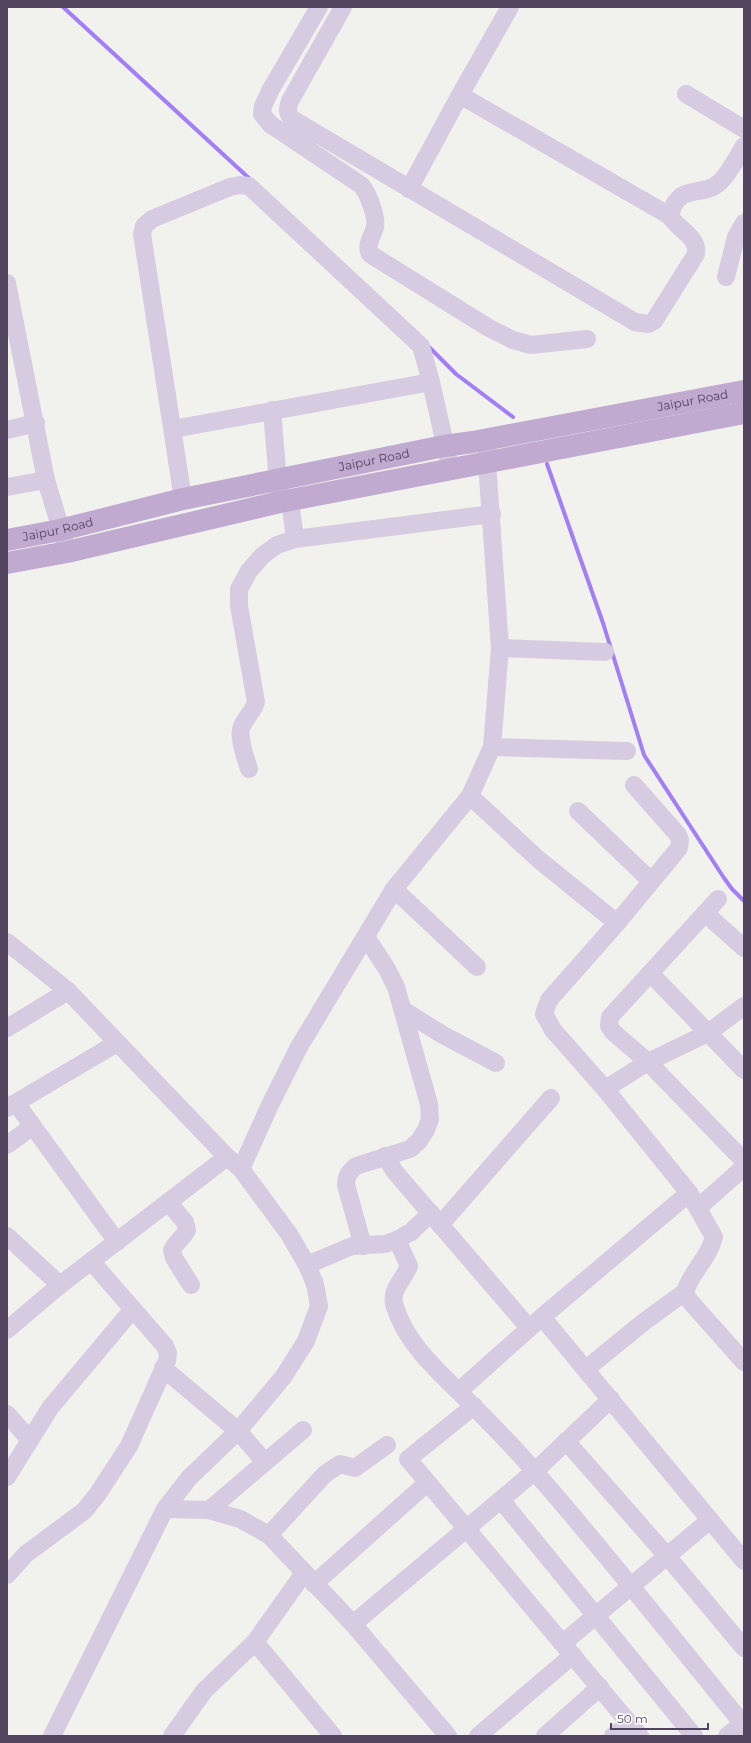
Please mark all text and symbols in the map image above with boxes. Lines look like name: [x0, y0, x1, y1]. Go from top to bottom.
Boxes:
street label: Jaipur Road: [655, 386, 729, 414]
street label: Jaipur Road: [336, 445, 411, 474]
street label: Jaipur Road: [20, 514, 95, 544]
scale bar: [611, 1705, 708, 1731]
text: 50 m: [617, 1711, 648, 1726]

